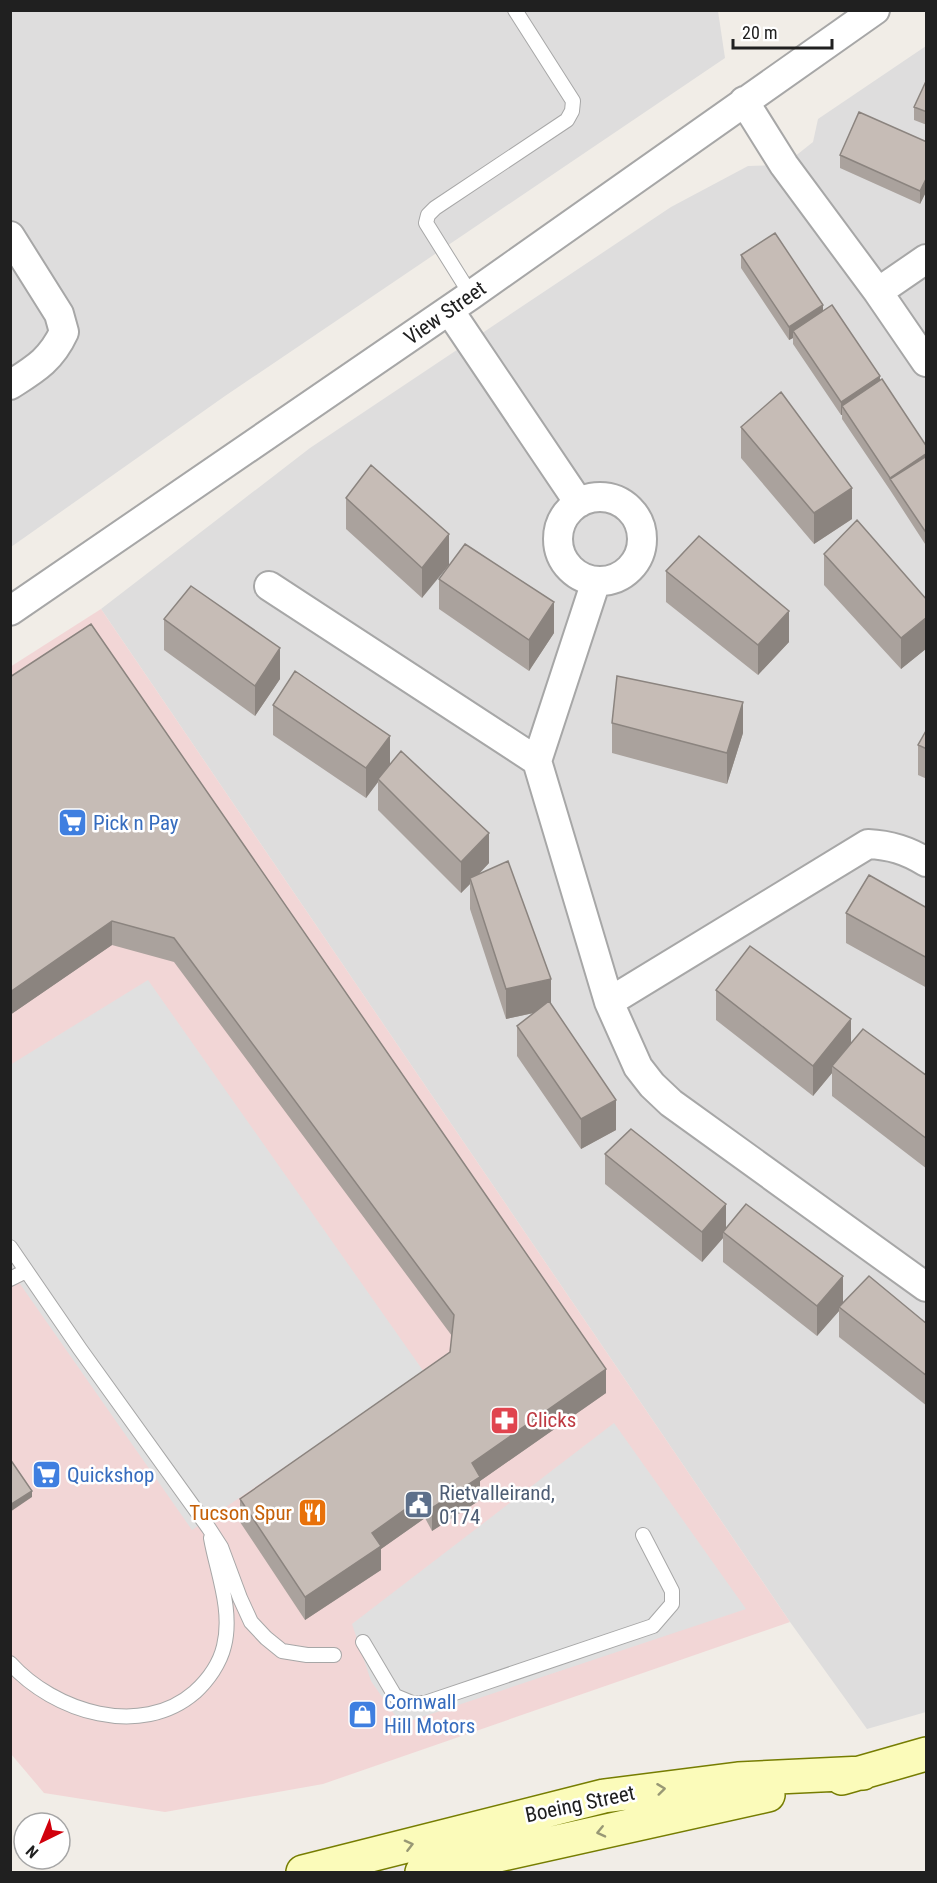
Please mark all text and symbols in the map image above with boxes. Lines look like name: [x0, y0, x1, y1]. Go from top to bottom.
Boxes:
scale bar: [733, 12, 832, 50]
text: 20 m: [742, 22, 777, 43]
street label: View Street: [400, 276, 490, 350]
supermarket icon: Pick n Pay: [56, 807, 88, 839]
place label: Pick n Pay: [93, 811, 179, 835]
pharmacy icon: Clicks: [489, 1404, 521, 1436]
place label: Clicks: [526, 1408, 576, 1432]
supermarket icon: Quickshop: [30, 1459, 62, 1491]
place label: Quickshop: [67, 1463, 154, 1487]
place label: Rietvalleirand, 0174: [439, 1481, 555, 1529]
public building icon: Rietvalleirand, 0174: [402, 1489, 434, 1521]
restaurant icon: Tucson Spur: [297, 1497, 329, 1529]
place label: Tucson Spur: [189, 1501, 292, 1525]
place label: Cornwall Hill Motors: [384, 1690, 475, 1738]
shop icon: Cornwall Hill Motors: [347, 1698, 379, 1730]
street label: Boeing Street: [523, 1781, 637, 1827]
one-way arrow: [656, 1783, 665, 1796]
north arrow: [12, 1811, 72, 1871]
one-way arrow: [596, 1825, 606, 1838]
one-way arrow: [404, 1839, 414, 1852]
text: N: [22, 1841, 42, 1862]

